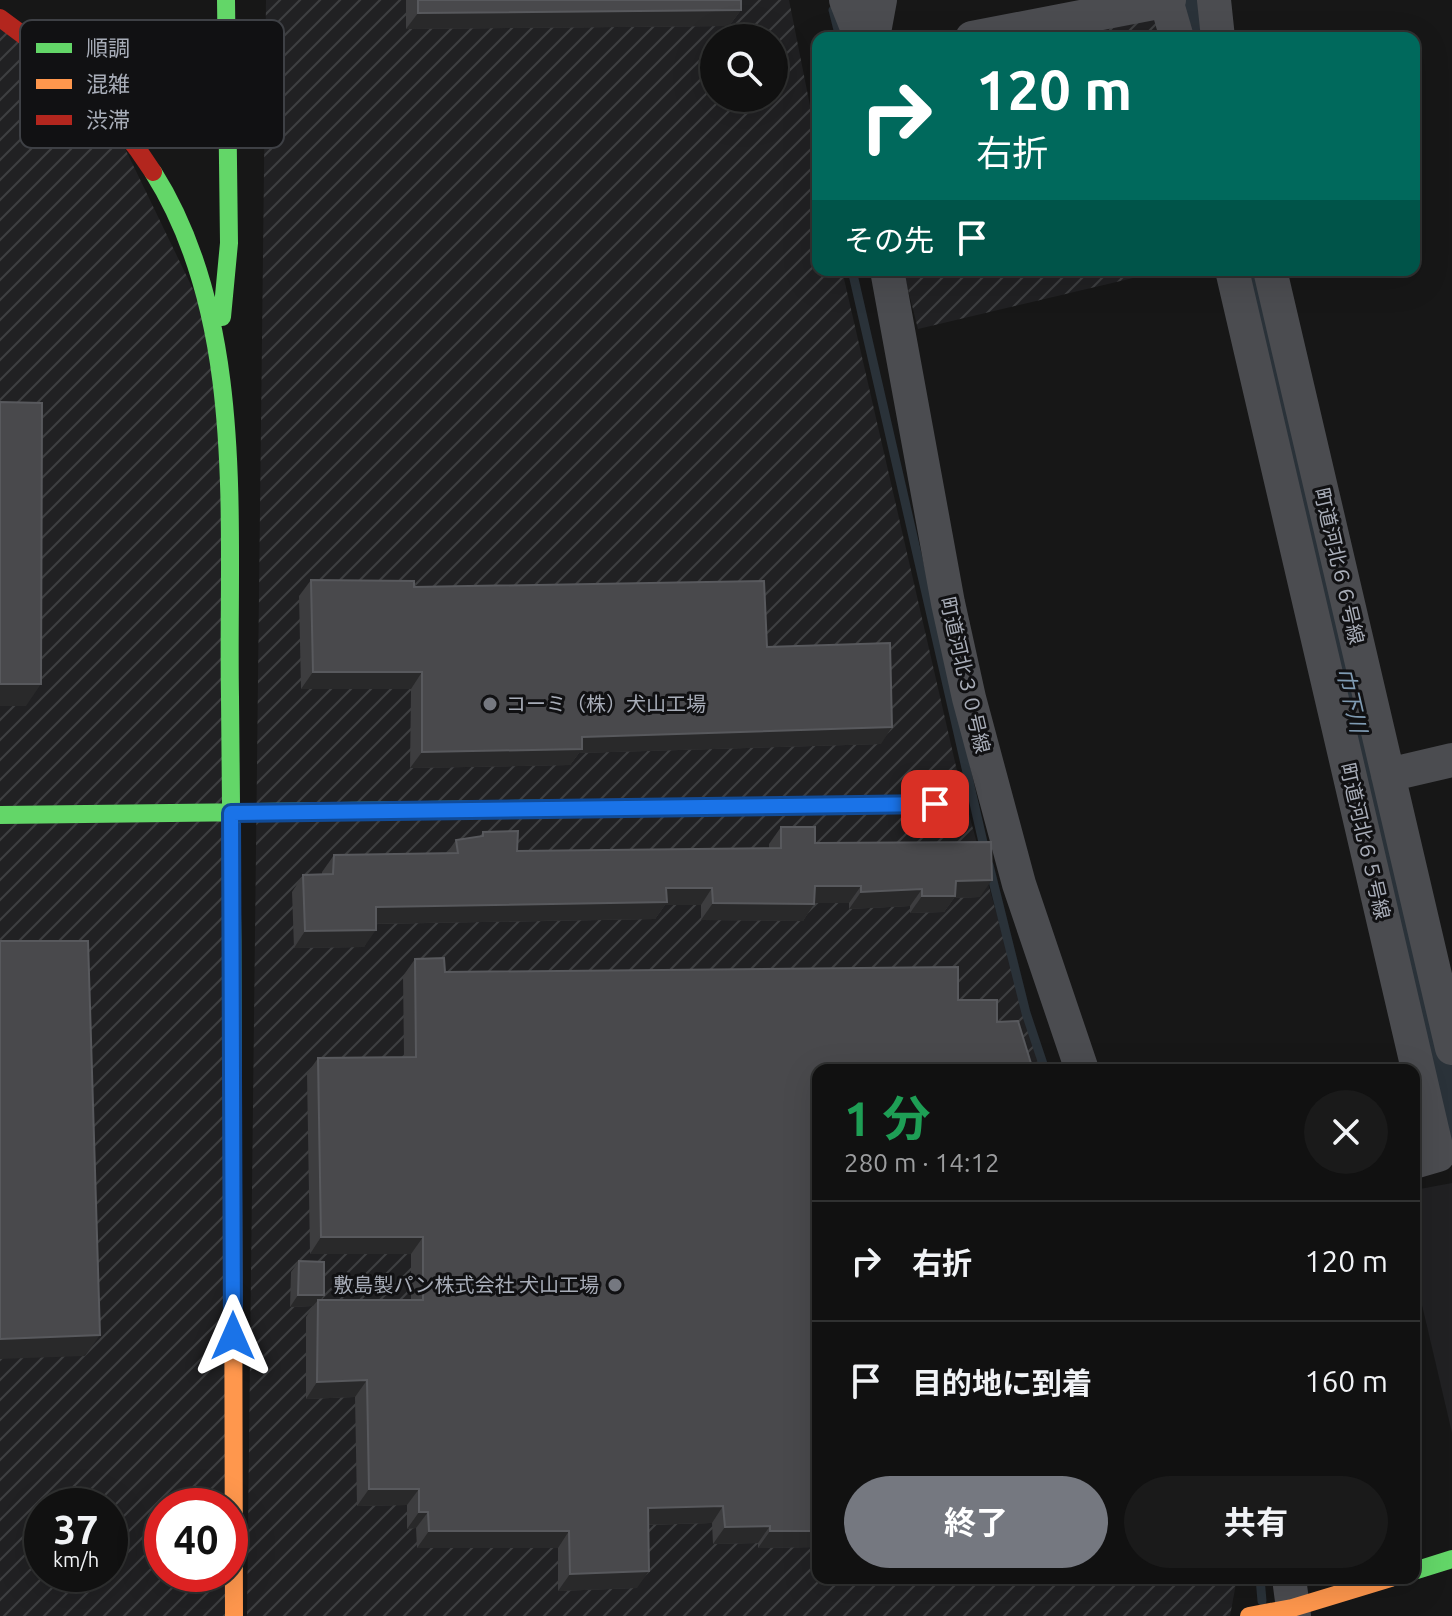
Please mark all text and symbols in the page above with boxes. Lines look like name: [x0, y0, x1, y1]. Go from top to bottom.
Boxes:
legend: [20, 20, 284, 148]
map controls: [700, 24, 788, 112]
button: search: [700, 24, 788, 112]
text: 順調: [86, 35, 130, 60]
text: 120 m: [976, 58, 1132, 121]
icon: right: [844, 64, 948, 168]
text: 混雑: [86, 71, 130, 96]
text: 渋滞: [86, 107, 130, 132]
text: 右折: [976, 132, 1048, 173]
icon: arrive: [950, 216, 994, 260]
text: その先: [844, 223, 934, 257]
street label: 町道河北６６号線: [1310, 485, 1369, 646]
street label: 町道河北３０号線: [936, 594, 995, 755]
water label: 巾下川: [1333, 665, 1373, 737]
place label: コーミ（株）犬山工場: [506, 692, 706, 715]
marker: コーミ（株）犬山工場: [481, 695, 499, 713]
street label: 町道河北６５号線: [1336, 760, 1395, 921]
pin: [901, 770, 969, 838]
icon: arrive: [913, 782, 957, 826]
button: close: [1304, 1090, 1388, 1174]
text: 1 分: [844, 1091, 930, 1145]
text: 280 m · 14:12: [844, 1148, 1000, 1177]
icon: right: [844, 1239, 888, 1283]
text: 120 m: [1304, 1244, 1388, 1278]
text: 右折: [912, 1246, 972, 1280]
place label: 敷島製パン株式会社 犬山工場: [333, 1273, 599, 1296]
marker: 敷島製パン株式会社 犬山工場: [606, 1276, 624, 1294]
position arrow: [191, 1294, 275, 1378]
icon: arrive: [844, 1359, 888, 1403]
text: 160 m: [1304, 1364, 1388, 1398]
text: 目的地に到着: [912, 1366, 1092, 1400]
button: 終了: [844, 1476, 1108, 1568]
button: 共有: [1124, 1476, 1388, 1568]
speed limit sign: 40: [144, 1488, 248, 1592]
text: 37: [53, 1507, 99, 1552]
text: km/h: [53, 1548, 99, 1571]

